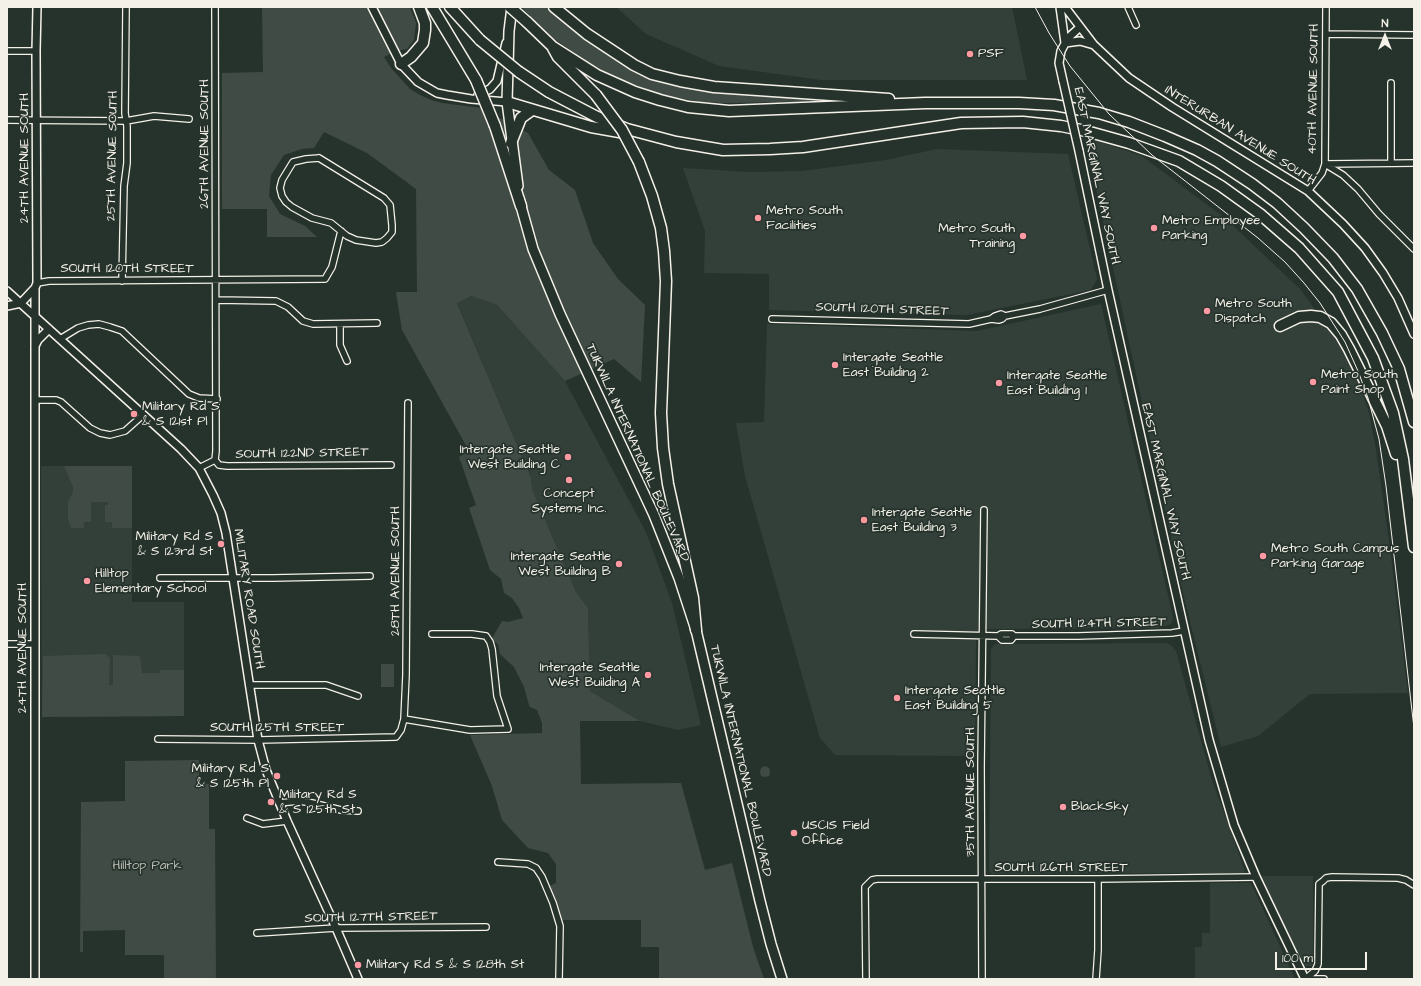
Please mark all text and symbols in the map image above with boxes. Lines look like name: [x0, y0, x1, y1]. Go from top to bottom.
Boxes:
north arrow: [1365, 16, 1405, 56]
text: N: [1382, 16, 1388, 31]
street label: 40TH AVENUE SOUTH: [1305, 23, 1323, 155]
place label: PSF: [978, 46, 1004, 62]
marker: PSF: [965, 49, 975, 59]
street label: 26TH AVENUE SOUTH: [197, 79, 213, 209]
street label: INTERURBAN AVENUE SOUTH: [1161, 83, 1319, 189]
street label: EAST MARGINAL WAY SOUTH: [1070, 86, 1122, 266]
street label: 25TH AVENUE SOUTH: [104, 91, 122, 221]
street label: 24TH AVENUE SOUTH: [17, 93, 33, 223]
place label: Metro South Facilities: [766, 203, 843, 234]
marker: Metro South Facilities: [753, 213, 763, 223]
place label: Metro Employee Parking: [1162, 213, 1260, 244]
place label: Metro South Training: [938, 221, 1015, 252]
marker: Metro Employee Parking: [1149, 223, 1159, 233]
marker: Metro South Training: [1018, 231, 1028, 241]
street label: SOUTH 120TH STREET: [60, 261, 194, 277]
place label: Metro South Dispatch: [1215, 296, 1292, 327]
street label: SOUTH 120TH STREET: [815, 300, 949, 320]
marker: Metro South Dispatch: [1202, 306, 1212, 316]
street label: TUKWILA INTERNATIONAL BOULEVARD: [582, 341, 692, 565]
place label: Intergate Seattle East Building 2: [843, 350, 943, 381]
marker: Intergate Seattle East Building 2: [830, 360, 840, 370]
place label: Metro South Paint Shop: [1321, 367, 1398, 398]
place label: Intergate Seattle East Building 1: [1007, 368, 1107, 399]
marker: Metro South Paint Shop: [1308, 377, 1318, 387]
marker: Intergate Seattle East Building 1: [994, 378, 1004, 388]
place label: Military Rd S & S 121st Pl: [142, 399, 220, 430]
street label: EAST MARGINAL WAY SOUTH: [1137, 402, 1193, 582]
marker: Military Rd S & S 121st Pl: [129, 409, 139, 419]
place label: Intergate Seattle West Building C: [460, 442, 560, 473]
street label: SOUTH 122ND STREET: [235, 445, 369, 463]
marker: Intergate Seattle West Building C: [563, 452, 573, 462]
marker: Concept Systems Inc.: [564, 475, 574, 485]
place label: Concept Systems Inc.: [532, 486, 606, 517]
place label: Intergate Seattle East Building 3: [872, 505, 972, 536]
street label: 28TH AVENUE SOUTH: [388, 506, 404, 636]
marker: Intergate Seattle East Building 3: [859, 515, 869, 525]
street label: MILITARY ROAD SOUTH: [229, 528, 267, 670]
place label: Military Rd S & S 123rd St: [135, 529, 213, 560]
marker: Military Rd S & S 123rd St: [216, 539, 226, 549]
place label: Metro South Campus Parking Garage: [1271, 541, 1399, 572]
place label: Intergate Seattle West Building B: [511, 549, 611, 580]
marker: Metro South Campus Parking Garage: [1258, 551, 1268, 561]
marker: Intergate Seattle West Building B: [614, 559, 624, 569]
place label: Hilltop Elementary School: [95, 566, 206, 597]
marker: Hilltop Elementary School: [82, 576, 92, 586]
street label: 24TH AVENUE SOUTH: [15, 583, 31, 713]
street label: SOUTH 124TH STREET: [1032, 615, 1166, 633]
street label: TUKWILA INTERNATIONAL BOULEVARD: [706, 644, 774, 878]
place label: Intergate Seattle West Building A: [540, 660, 640, 691]
marker: Intergate Seattle West Building A: [643, 670, 653, 680]
place label: Intergate Seattle East Building 5: [905, 683, 1005, 714]
marker: Intergate Seattle East Building 5: [892, 693, 902, 703]
street label: SOUTH 125TH STREET: [210, 720, 344, 736]
street label: 35TH AVENUE SOUTH: [963, 727, 979, 857]
place label: Military Rd S & S 125th Pl: [191, 761, 269, 792]
marker: Military Rd S & S 125th Pl: [272, 771, 282, 781]
place label: Military Rd S & S 125th St: [279, 787, 357, 818]
marker: Military Rd S & S 125th St: [266, 797, 276, 807]
place label: BlackSky: [1071, 799, 1129, 815]
marker: BlackSky: [1058, 802, 1068, 812]
place label: USCIS Field Office: [802, 818, 869, 849]
marker: USCIS Field Office: [789, 828, 799, 838]
park label: Hilltop Park: [113, 858, 181, 874]
street label: SOUTH 126TH STREET: [994, 860, 1128, 876]
street label: SOUTH 127TH STREET: [304, 909, 438, 927]
scale bar: [1277, 944, 1369, 970]
text: 100 m: [1282, 950, 1313, 967]
place label: Military Rd S & S 128th St: [366, 957, 524, 973]
marker: Military Rd S & S 128th St: [353, 960, 363, 970]

